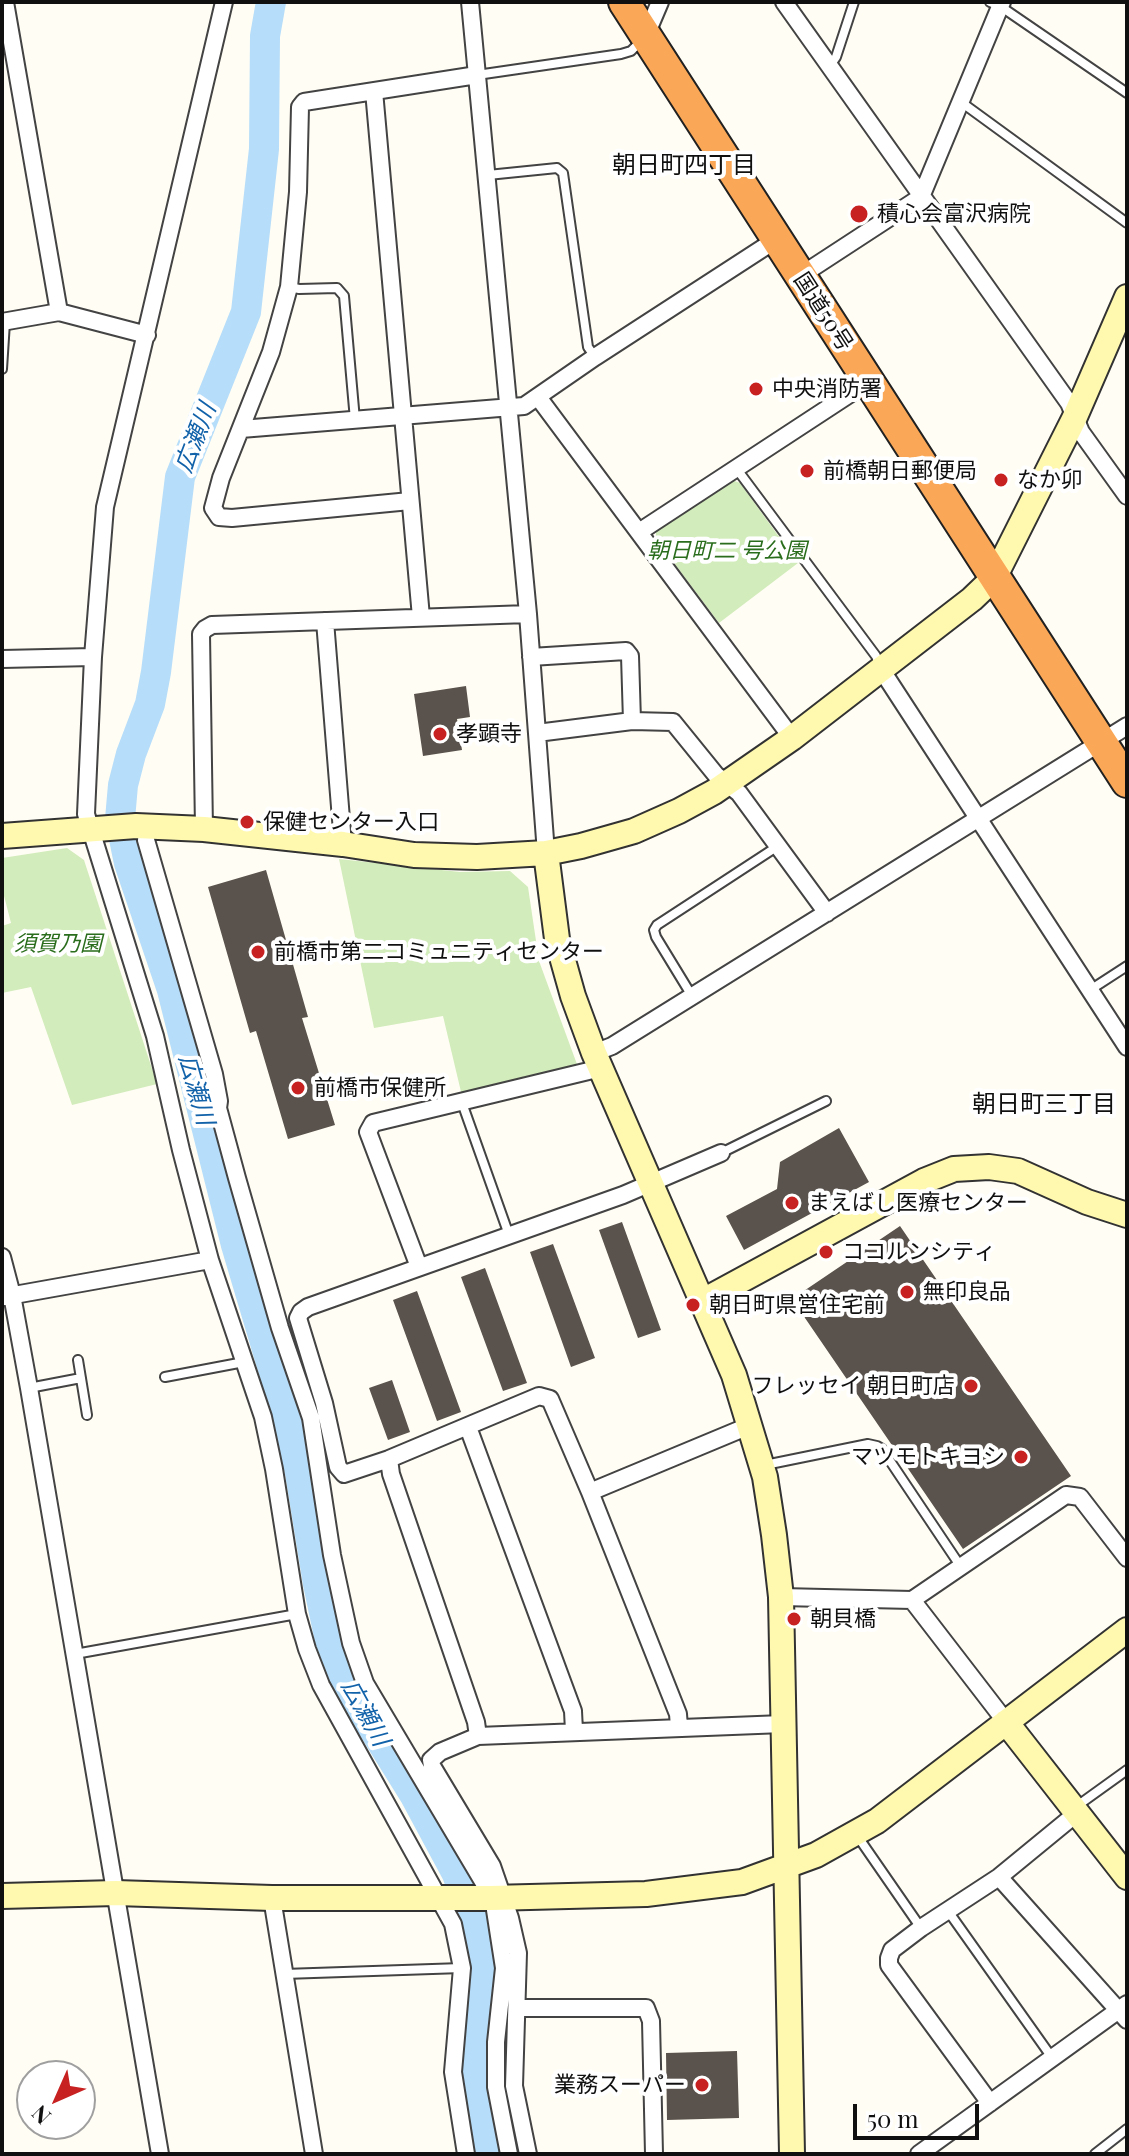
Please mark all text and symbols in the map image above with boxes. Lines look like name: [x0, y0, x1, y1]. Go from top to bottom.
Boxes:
district label: 朝日町四丁目: [612, 152, 756, 180]
place label: 積心会富沢病院: [877, 201, 1031, 227]
marker: 積心会富沢病院: [848, 203, 870, 225]
street label: 国道50号: [788, 268, 858, 356]
place label: 中央消防署: [772, 376, 882, 402]
marker: 中央消防署: [747, 380, 765, 398]
water label: 広瀬川: [170, 399, 222, 477]
place label: 前橋朝日郵便局: [823, 458, 977, 484]
marker: 前橋朝日郵便局: [798, 462, 816, 480]
place label: なか卯: [1017, 467, 1083, 493]
marker: なか卯: [992, 471, 1010, 489]
park label: 朝日町二 号公園: [647, 538, 807, 564]
place label: 孝顕寺: [456, 721, 522, 747]
marker: 孝顕寺: [431, 725, 449, 743]
place label: 保健センター入口: [263, 809, 439, 835]
marker: 保健センター入口: [238, 813, 256, 831]
park label: 須賀乃園: [14, 931, 102, 957]
place label: 前橋市第二コミュニティセンター: [274, 939, 604, 965]
marker: 前橋市第二コミュニティセンター: [249, 943, 267, 961]
water label: 広瀬川: [172, 1051, 220, 1129]
place label: 前橋市保健所: [314, 1075, 446, 1101]
marker: 前橋市保健所: [289, 1079, 307, 1097]
district label: 朝日町三丁目: [972, 1091, 1116, 1119]
place label: まえばし医療センター: [808, 1190, 1028, 1216]
marker: まえばし医療センター: [783, 1194, 801, 1212]
place label: ココルンシティ: [842, 1239, 996, 1265]
marker: ココルンシティ: [817, 1243, 835, 1261]
place label: 無印良品: [923, 1279, 1011, 1305]
marker: 無印良品: [898, 1283, 916, 1301]
place label: 朝日町県営住宅前: [709, 1292, 885, 1318]
marker: 朝日町県営住宅前: [684, 1296, 702, 1314]
place label: フレッセイ 朝日町店: [752, 1373, 955, 1399]
marker: フレッセイ 朝日町店: [962, 1377, 980, 1395]
place label: マツモトキヨシ: [851, 1444, 1005, 1470]
marker: マツモトキヨシ: [1012, 1448, 1030, 1466]
place label: 朝貝橋: [810, 1606, 876, 1632]
marker: 朝貝橋: [785, 1610, 803, 1628]
water label: 広瀬川: [335, 1675, 395, 1751]
north arrow: [16, 2060, 96, 2140]
place label: 業務スーパー: [554, 2072, 686, 2098]
marker: 業務スーパー: [693, 2076, 711, 2094]
scale bar: [857, 2088, 983, 2138]
text: N: [24, 2099, 57, 2132]
text: 50 m: [867, 2102, 919, 2134]

